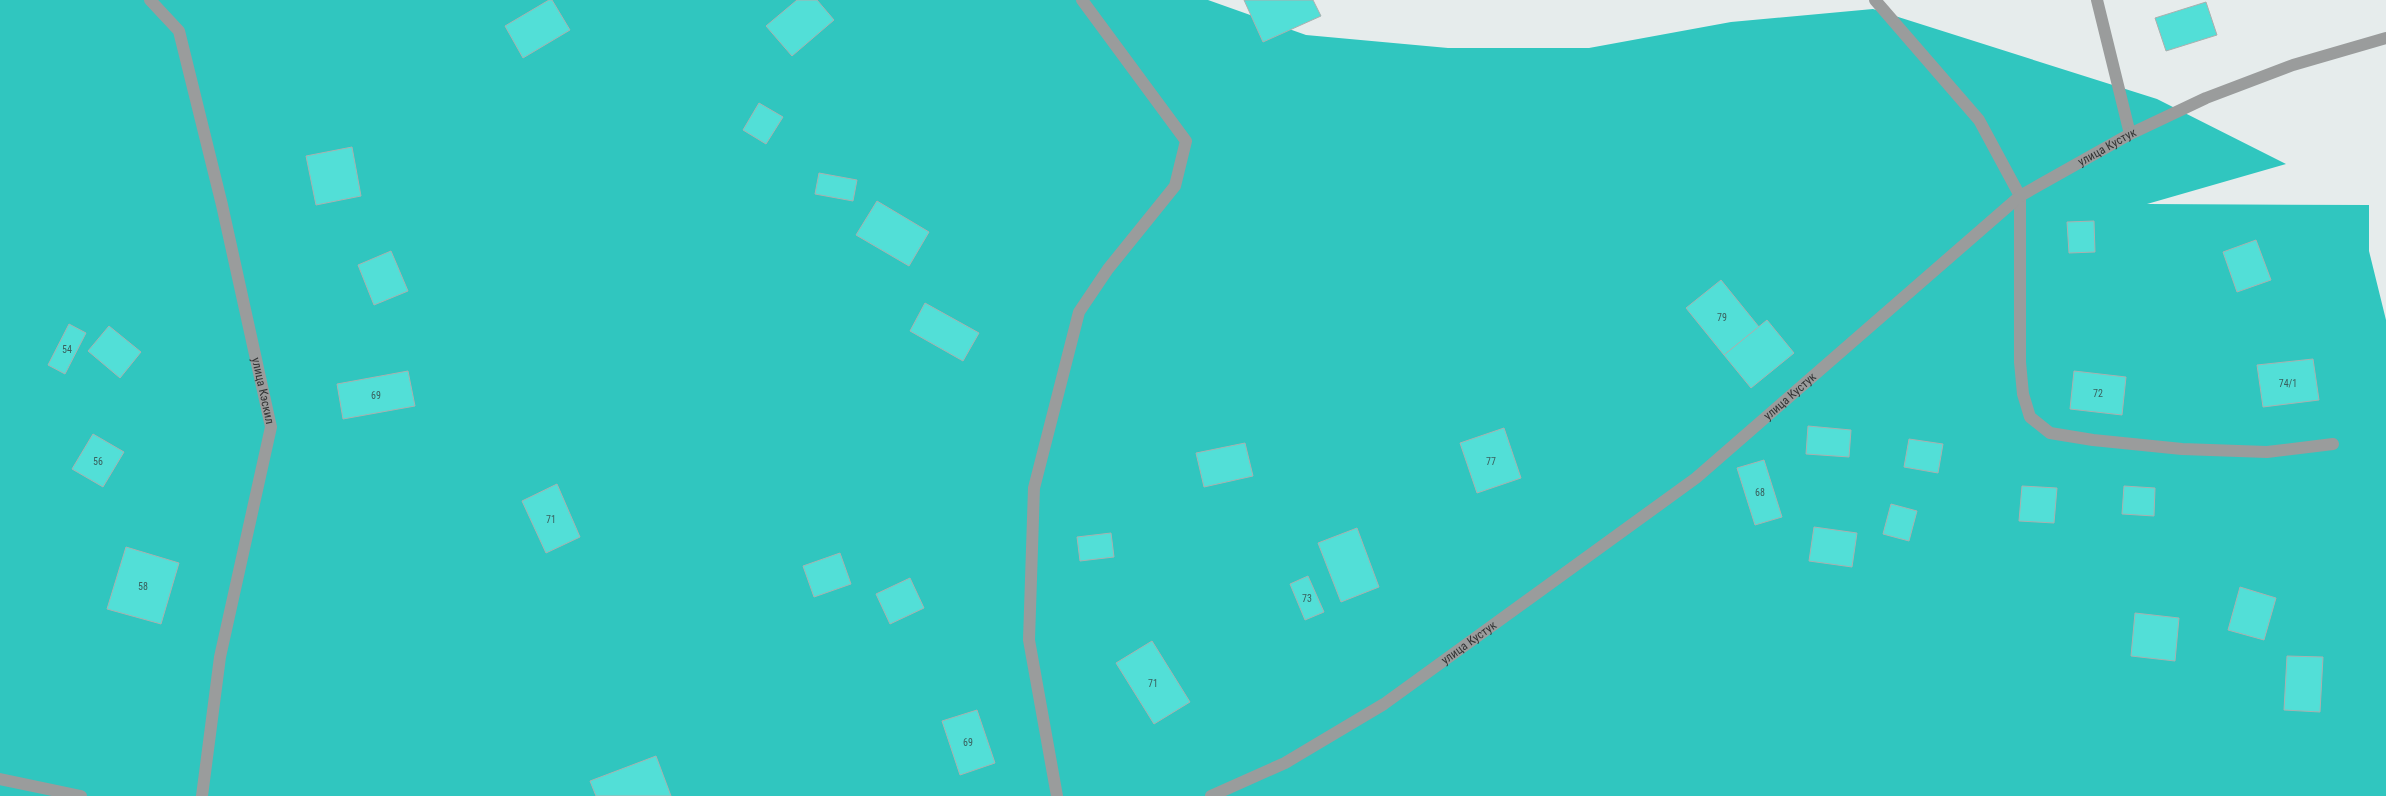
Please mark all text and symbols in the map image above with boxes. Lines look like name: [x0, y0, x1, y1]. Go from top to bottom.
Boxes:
street label: улица Кустук: [2075, 125, 2139, 169]
house number: 79: [1717, 312, 1727, 323]
house number: 54: [62, 344, 72, 355]
street label: улица Кэскил: [249, 356, 277, 425]
street label: улица Кустук: [1761, 370, 1819, 423]
house number: 74/1: [2279, 378, 2297, 389]
house number: 72: [2093, 388, 2103, 399]
house number: 69: [371, 390, 381, 401]
house number: 56: [93, 456, 103, 467]
house number: 77: [1486, 456, 1496, 467]
house number: 68: [1755, 487, 1765, 498]
house number: 71: [546, 514, 556, 525]
house number: 58: [138, 581, 148, 592]
house number: 73: [1302, 593, 1312, 604]
street label: улица Кустук: [1438, 618, 1499, 667]
house number: 71: [1148, 678, 1158, 689]
house number: 69: [963, 737, 973, 748]

